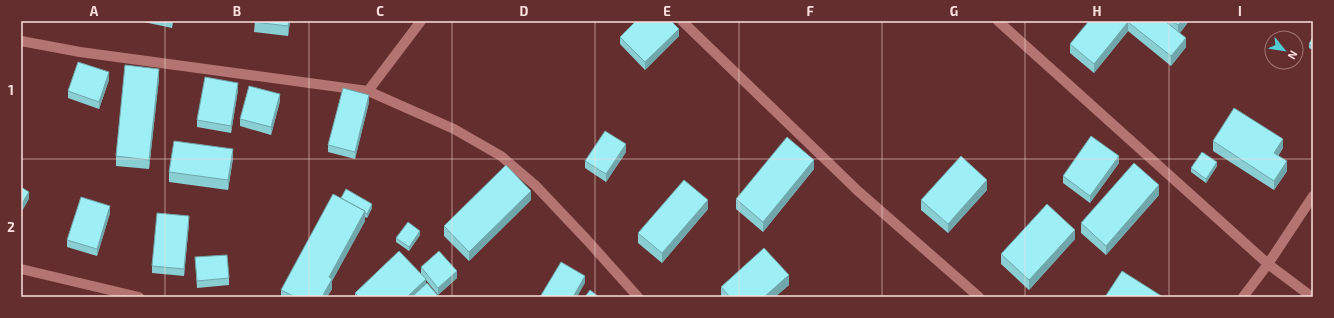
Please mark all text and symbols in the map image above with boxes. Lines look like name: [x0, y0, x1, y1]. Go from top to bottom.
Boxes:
text: A: [90, 3, 99, 19]
text: B: [233, 3, 241, 19]
text: C: [376, 3, 384, 19]
text: D: [520, 3, 529, 19]
text: E: [663, 3, 671, 19]
text: F: [806, 3, 814, 19]
text: G: [950, 3, 958, 19]
text: H: [1093, 3, 1102, 19]
text: I: [1238, 3, 1242, 19]
north arrow: [1264, 30, 1304, 70]
text: N: [1285, 49, 1301, 62]
text: 1: [8, 82, 14, 98]
text: 2: [7, 219, 15, 235]

